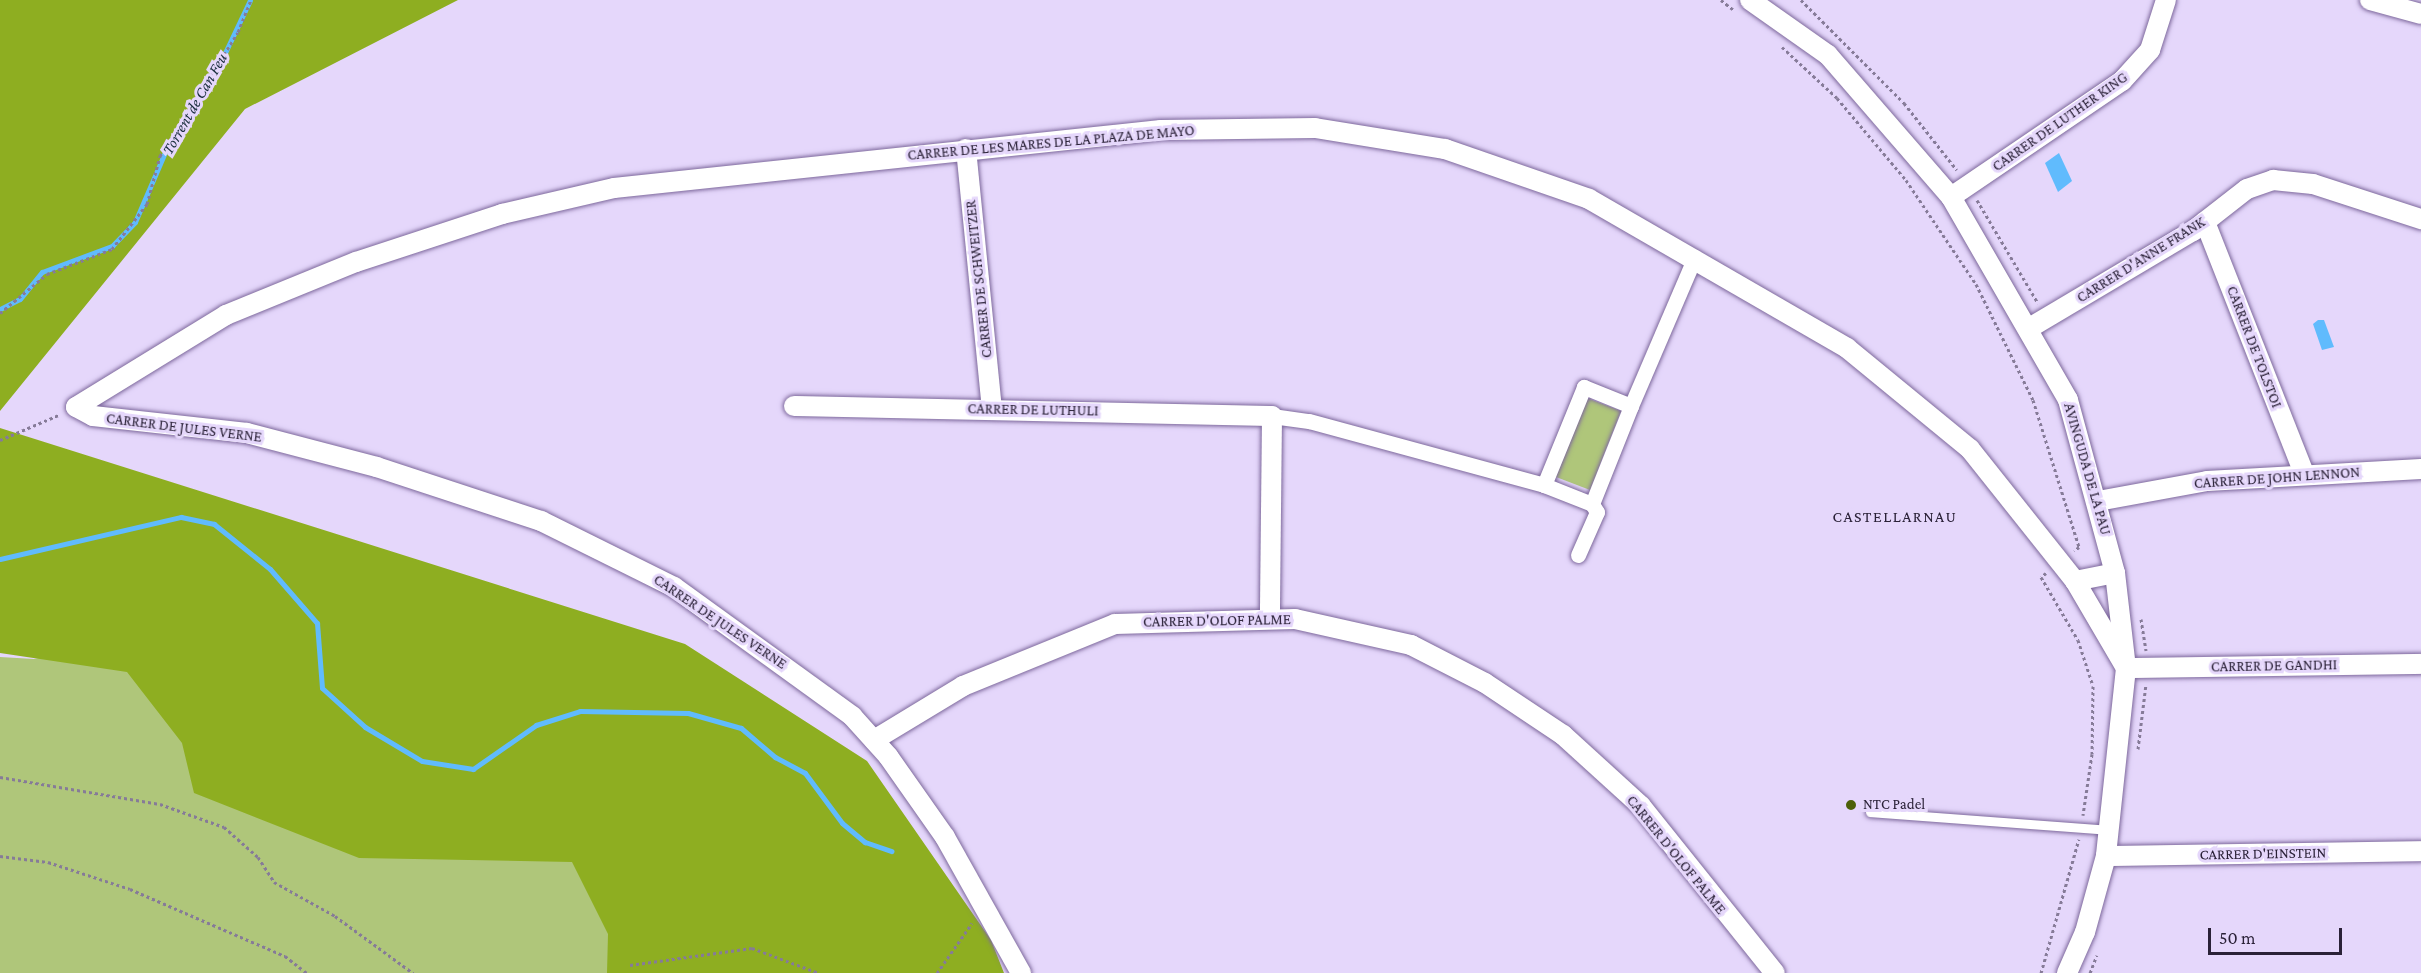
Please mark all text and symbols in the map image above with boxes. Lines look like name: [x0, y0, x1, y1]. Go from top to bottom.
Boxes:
water label: Torrent de Can Feu: [158, 50, 232, 158]
street label: CARRER DE LUTHER KING: [1989, 68, 2131, 176]
street label: CARRER DE LES MARES DE LA PLAZA DE MAYO: [907, 121, 1195, 165]
street label: CARRER DE SCHWEITZER: [962, 199, 996, 359]
street label: CARRER D'ANNE FRANK: [2073, 213, 2209, 307]
street label: CARRER DE TOLSTOI: [2222, 284, 2286, 410]
street label: CARRER DE LUTHULI: [967, 400, 1099, 420]
street label: AVINGUDA DE LA PAU: [2060, 401, 2114, 537]
street label: CARRER DE JULES VERNE: [105, 410, 263, 446]
street label: CARRER DE JOHN LENNON: [2193, 463, 2361, 493]
district label: CASTELLARNAU: [1833, 507, 1957, 527]
street label: CARRER DE JULES VERNE: [650, 571, 790, 673]
street label: CARRER D'OLOF PALME: [1143, 611, 1291, 631]
street label: CARRER DE GANDHI: [2211, 656, 2337, 676]
street label: CARRER D'OLOF PALME: [1622, 792, 1730, 918]
place label: NTC Padel: [1863, 796, 1925, 814]
marker: NTC Padel: [1844, 798, 1858, 812]
street label: CARRER D'EINSTEIN: [2199, 844, 2327, 864]
scale bar: [2211, 916, 2344, 954]
text: 50 m: [2219, 928, 2256, 948]

